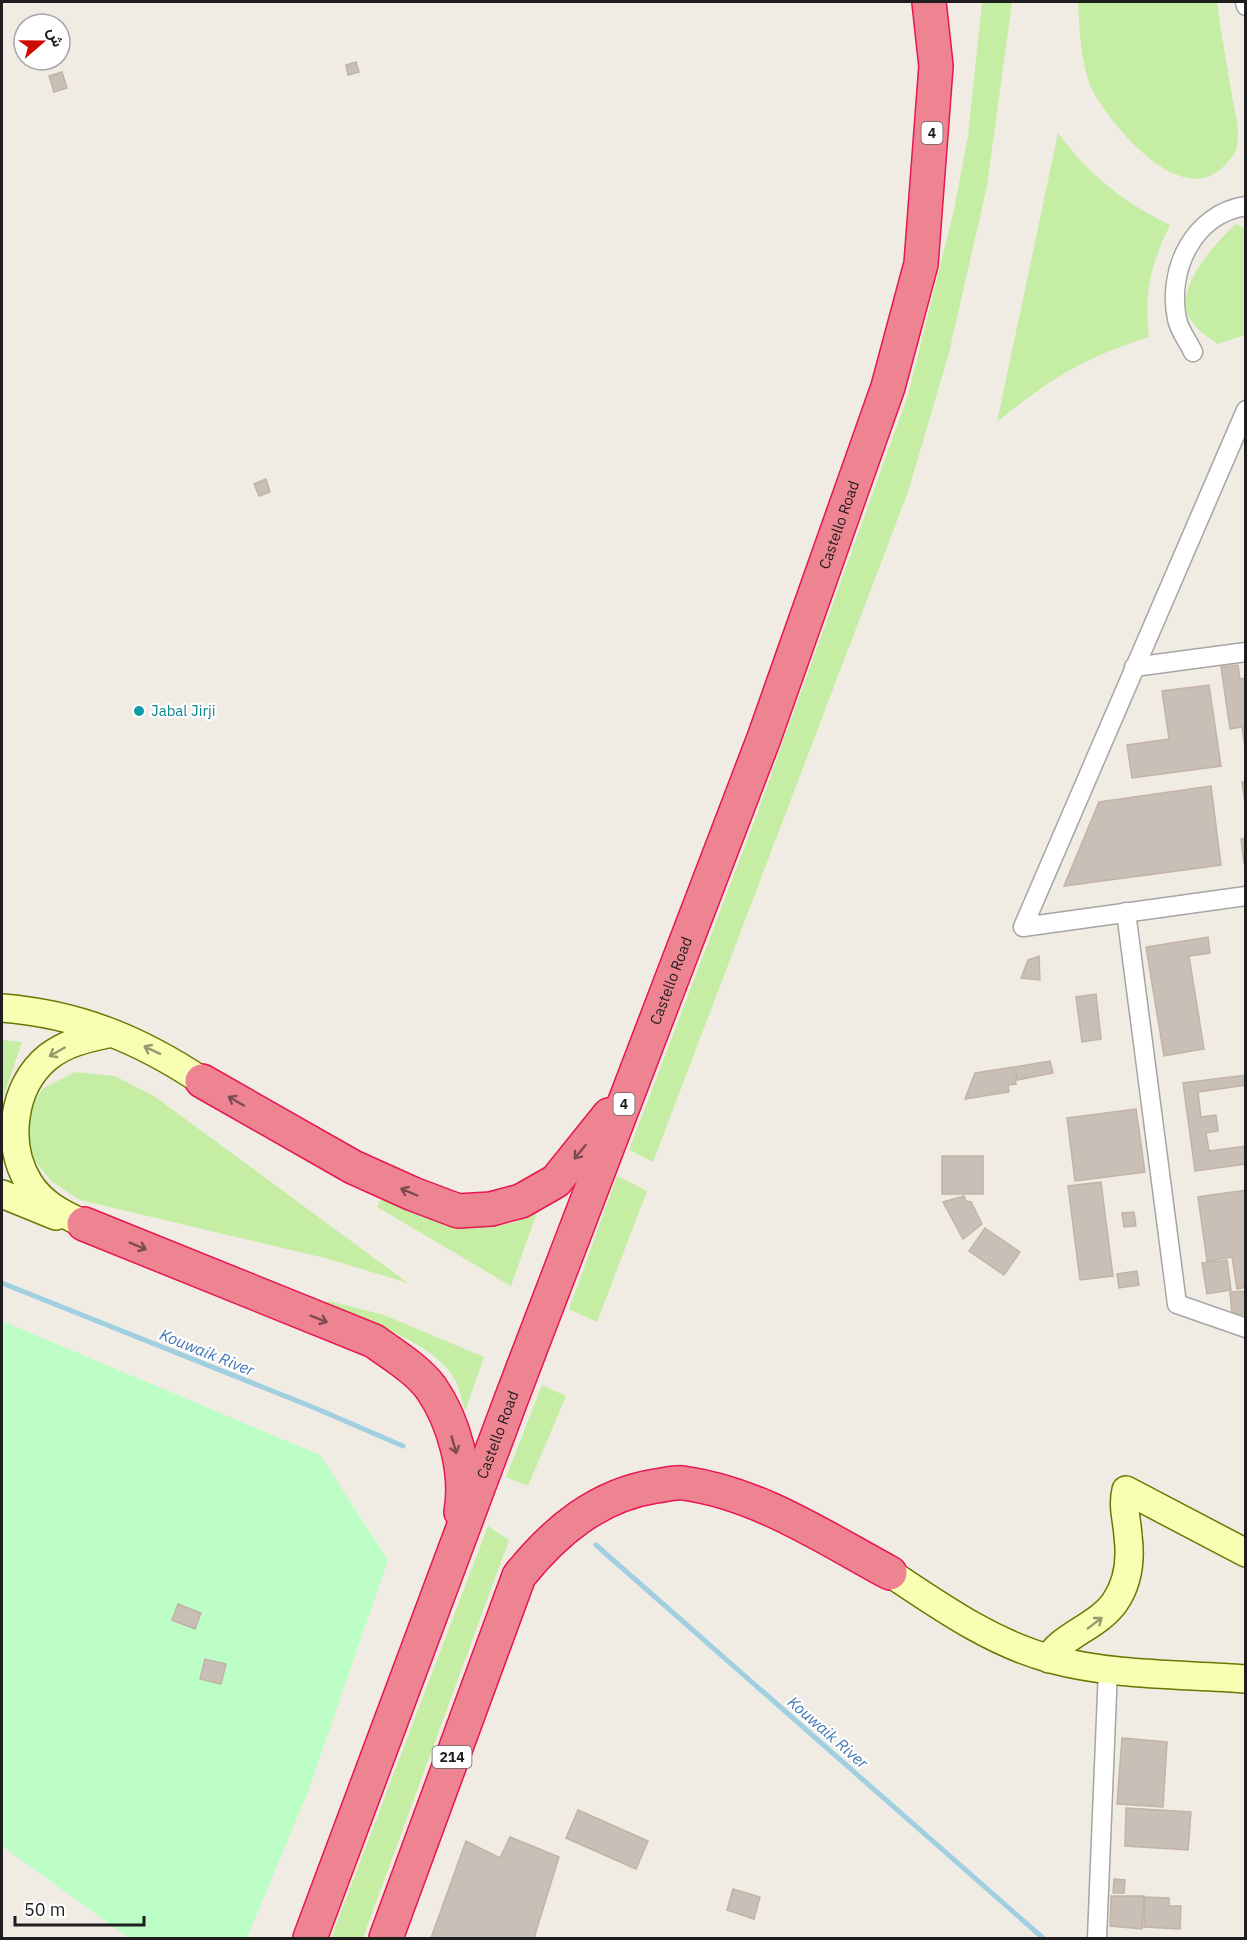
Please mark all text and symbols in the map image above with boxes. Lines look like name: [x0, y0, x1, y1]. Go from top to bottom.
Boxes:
north arrow: [12, 12, 72, 72]
text: ش: [43, 24, 69, 49]
road number: 4: [922, 122, 942, 144]
street label: Castello Road: [814, 478, 863, 572]
place label: Jabal Jirji: [151, 701, 215, 720]
marker: Jabal Jirji: [132, 704, 146, 718]
street label: Castello Road: [645, 934, 696, 1027]
one-way arrow: [144, 1044, 162, 1055]
one-way arrow: [49, 1046, 66, 1058]
road number: 4: [614, 1093, 634, 1115]
one-way arrow: [228, 1094, 245, 1106]
one-way arrow: [573, 1144, 586, 1160]
one-way arrow: [400, 1186, 418, 1197]
one-way arrow: [128, 1241, 147, 1252]
one-way arrow: [309, 1314, 328, 1325]
water label: Kouwaik River: [157, 1324, 258, 1380]
street label: Castello Road: [472, 1388, 522, 1481]
one-way arrow: [449, 1435, 460, 1454]
one-way arrow: [1086, 1617, 1102, 1630]
water label: Kouwaik River: [784, 1692, 873, 1773]
road number: 214: [432, 1746, 472, 1768]
scale bar: [15, 1889, 144, 1927]
text: 50 m: [24, 1898, 66, 1921]

